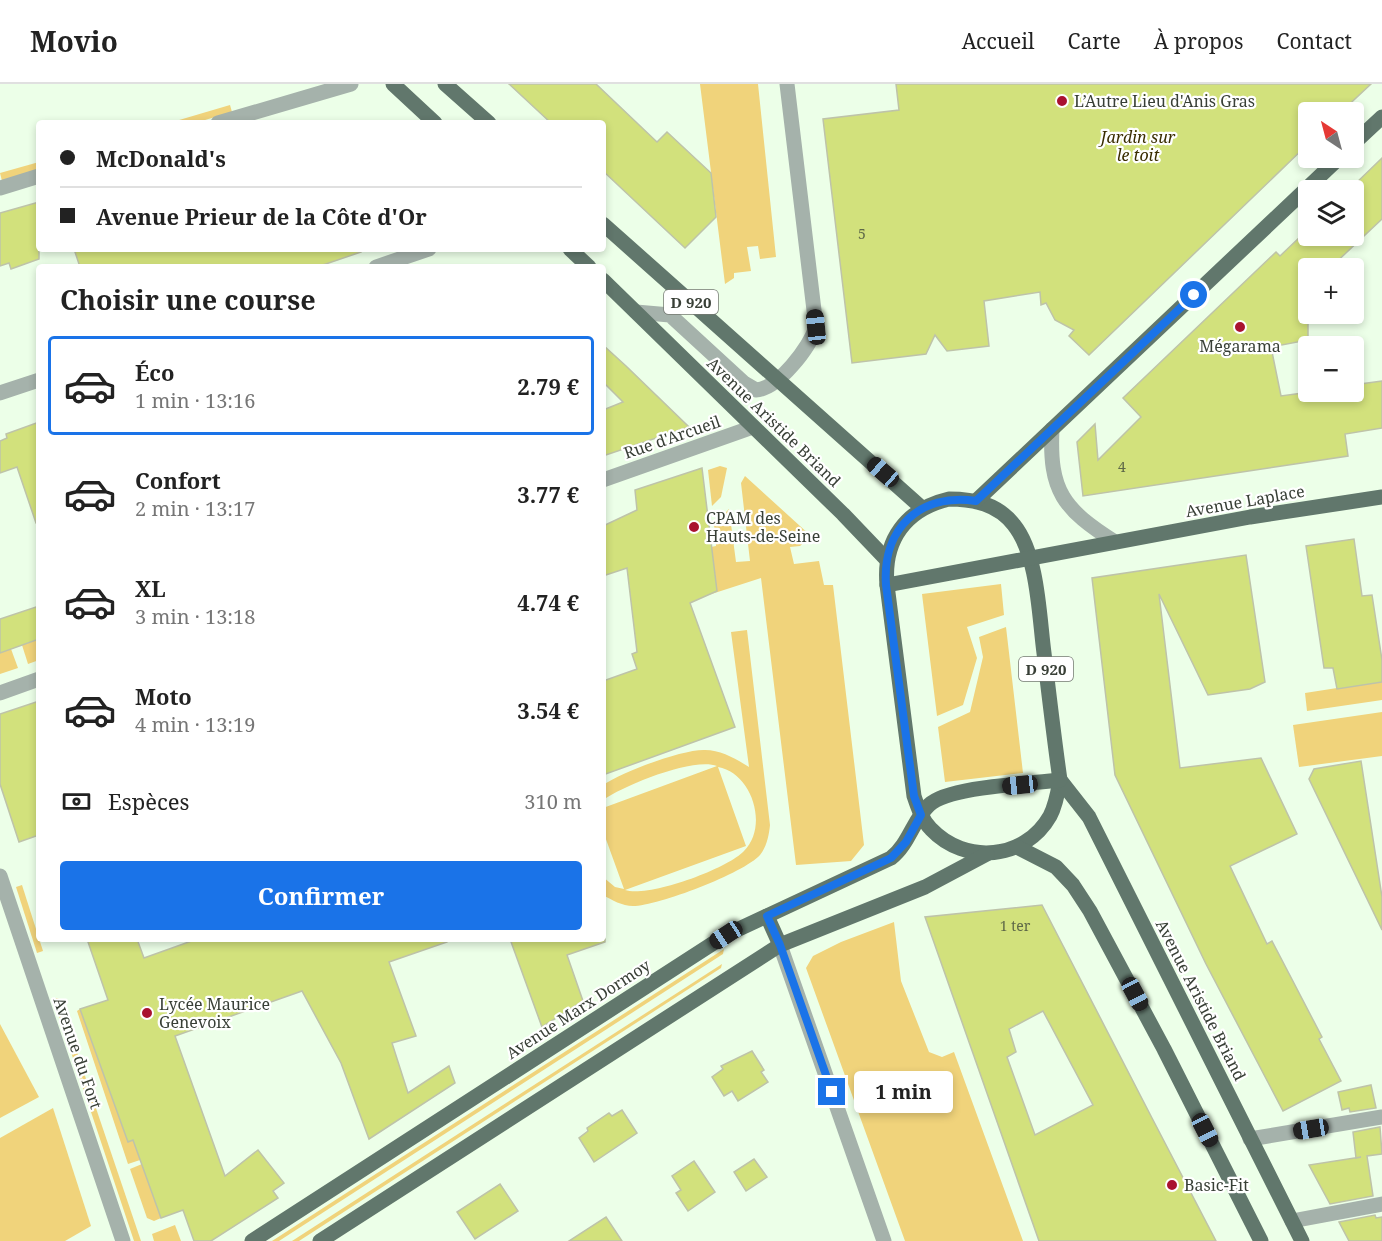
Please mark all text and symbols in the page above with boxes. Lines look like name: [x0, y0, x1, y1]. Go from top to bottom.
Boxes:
text: Movio: [30, 22, 118, 60]
text: Accueil: [962, 27, 1035, 55]
text: Carte: [1068, 27, 1121, 55]
text: À propos: [1154, 27, 1244, 55]
text: Contact: [1277, 27, 1352, 55]
place label: L’Autre Lieu d'Anis Gras: [1074, 90, 1255, 112]
marker: L’Autre Lieu d'Anis Gras: [1055, 94, 1069, 108]
north arrow: [1298, 102, 1364, 168]
map controls: [1298, 102, 1364, 402]
park label: Jardin sur le toit: [1098, 126, 1176, 166]
text: McDonald's: [96, 143, 226, 173]
button: layers: [1298, 180, 1364, 246]
text: Avenue Prieur de la Côte d'Or: [96, 201, 427, 231]
house number: 5: [858, 224, 866, 243]
button: +: [1298, 258, 1364, 324]
text: Choisir une course: [60, 281, 316, 318]
route start: [1180, 281, 1207, 308]
road number: D 920: [664, 290, 718, 314]
car: [805, 308, 827, 346]
marker: Mégarama: [1233, 320, 1247, 334]
place label: Mégarama: [1199, 335, 1281, 357]
button: −: [1298, 336, 1364, 402]
street label: Avenue Aristide Briand: [702, 352, 846, 492]
text: Éco: [135, 357, 174, 387]
icon: car: [63, 359, 117, 413]
text: 2.79 €: [517, 371, 579, 401]
text: 1 min · 13:16: [135, 387, 255, 414]
street label: Rue d'Arcueil: [621, 410, 723, 464]
car: [864, 453, 902, 491]
house number: 4: [1118, 457, 1126, 476]
text: Confort: [135, 465, 221, 495]
icon: car: [63, 467, 117, 521]
text: 3.77 €: [517, 479, 579, 509]
street label: Avenue Laplace: [1184, 480, 1306, 522]
text: 2 min · 13:17: [135, 495, 255, 522]
place label: CPAM des Hauts-de-Seine: [706, 507, 820, 547]
marker: CPAM des Hauts-de-Seine: [687, 520, 701, 534]
text: XL: [135, 573, 166, 603]
icon: car: [63, 575, 117, 629]
text: 4.74 €: [517, 587, 579, 617]
text: 3 min · 13:18: [135, 603, 255, 630]
road number: D 920: [1019, 657, 1073, 681]
text: Moto: [135, 681, 192, 711]
icon: car: [63, 683, 117, 737]
text: 3.54 €: [517, 695, 579, 725]
text: 4 min · 13:19: [135, 711, 255, 738]
car: [1001, 774, 1039, 796]
icon: cash: [60, 785, 93, 818]
text: Espèces: [108, 786, 189, 816]
text: 310 m: [524, 788, 582, 815]
button: Confirmer: [60, 861, 582, 930]
house number: 1 ter: [1000, 916, 1031, 935]
street label: Avenue Aristide Briand: [1151, 916, 1251, 1084]
car: [706, 918, 746, 952]
street label: Avenue Marx Dormoy: [502, 954, 655, 1064]
car: [1119, 974, 1151, 1014]
place label: Lycée Maurice Genevoix: [159, 993, 270, 1033]
street label: Avenue du Fort: [49, 994, 108, 1112]
marker: Lycée Maurice Genevoix: [140, 1006, 154, 1020]
callout: 1 min: [853, 1071, 952, 1113]
route end: [818, 1078, 845, 1105]
text: 1 min: [875, 1078, 932, 1105]
car: [1189, 1110, 1221, 1150]
car: [1292, 1117, 1330, 1141]
place label: Basic-Fit: [1184, 1174, 1249, 1196]
marker: Basic-Fit: [1165, 1178, 1179, 1192]

